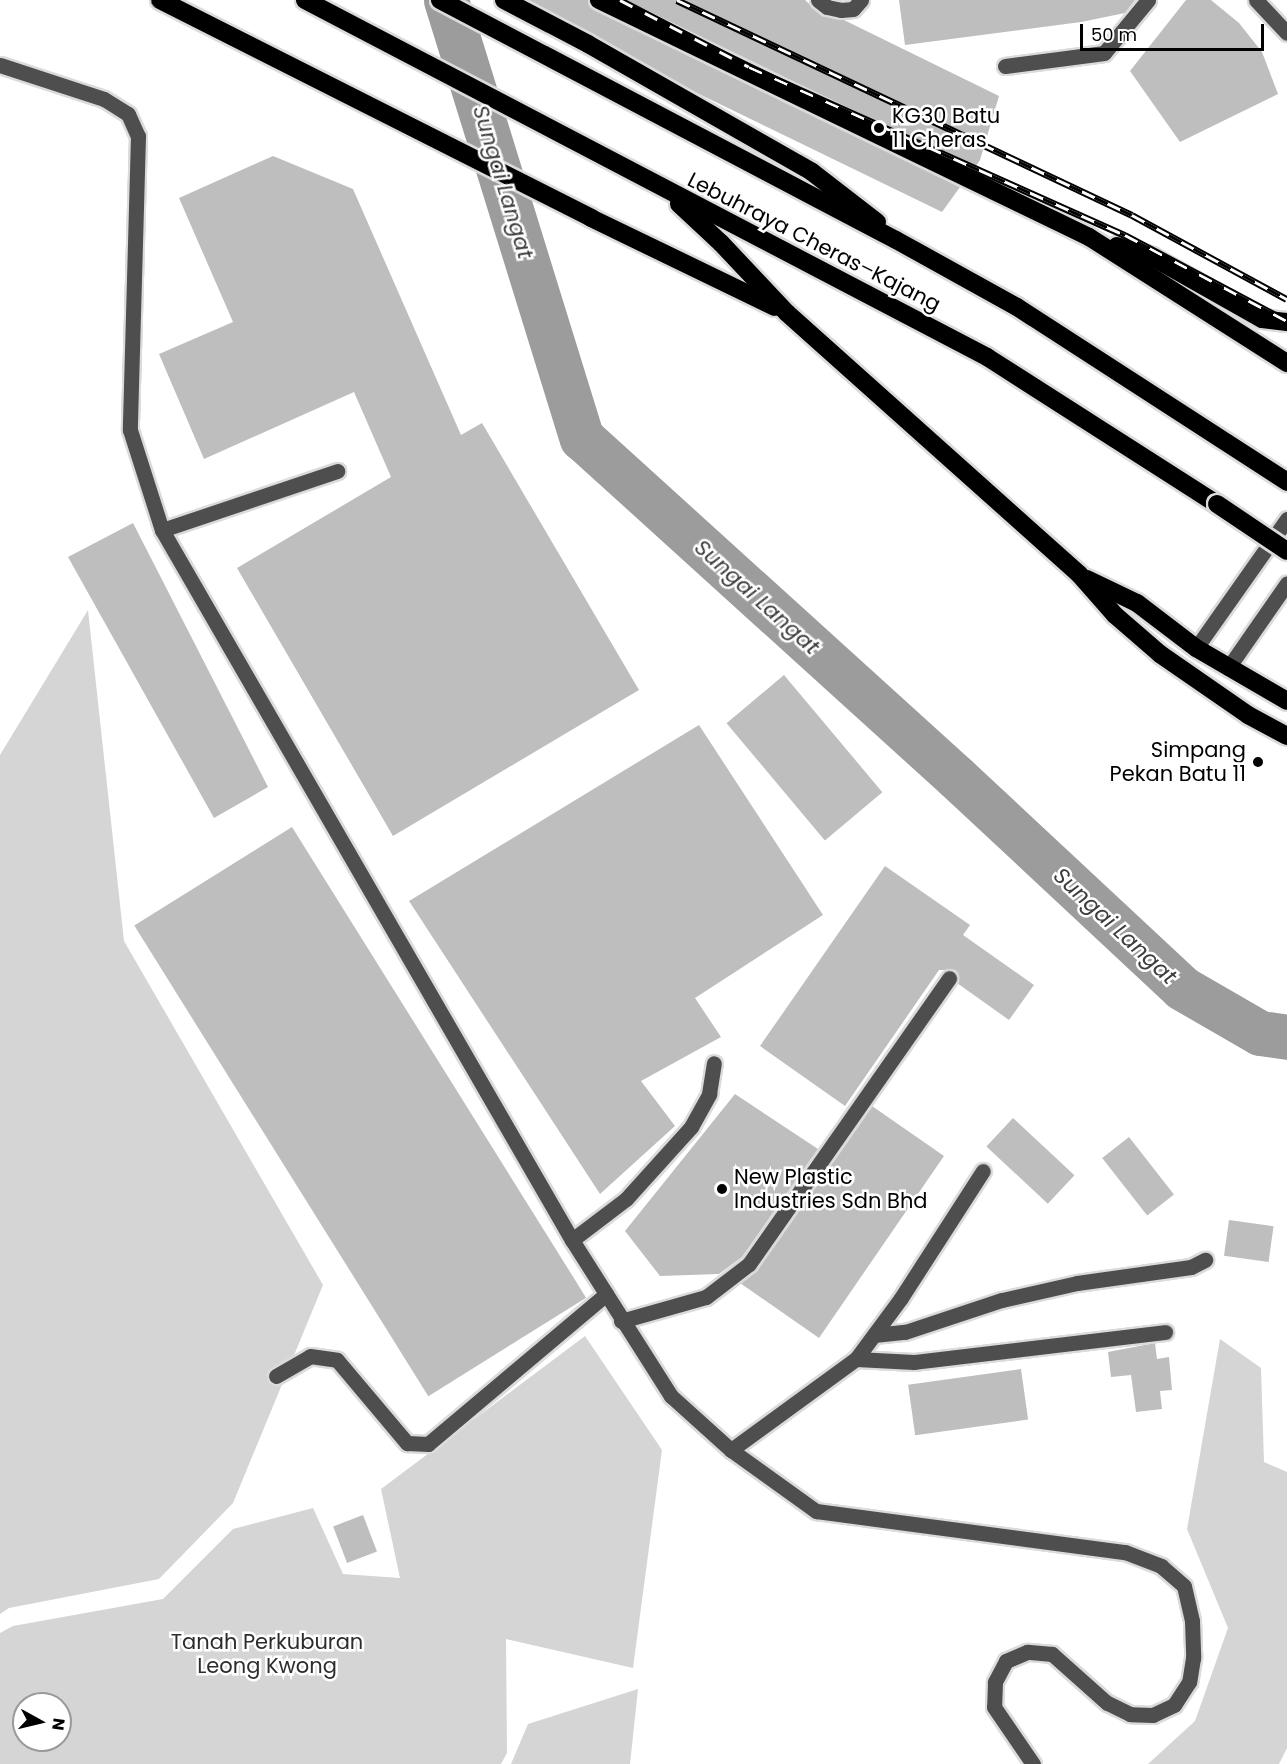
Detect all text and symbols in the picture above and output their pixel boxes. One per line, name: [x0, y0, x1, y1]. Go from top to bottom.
scale bar: [1083, 12, 1268, 50]
text: 50 m: [1091, 22, 1137, 47]
water label: Sungai Langat: [467, 102, 539, 262]
place label: KG30 Batu 11 Cheras: [892, 103, 1000, 153]
marker: KG30 Batu 11 Cheras: [870, 119, 888, 137]
street label: Lebuhraya Cheras–Kajang: [683, 167, 945, 317]
water label: Sungai Langat: [689, 534, 825, 660]
place label: Simpang Pekan Batu 11: [1110, 737, 1246, 787]
marker: Simpang Pekan Batu 11: [1251, 755, 1265, 769]
water label: Sungai Langat: [1048, 862, 1182, 990]
place label: New Plastic Industries Sdn Bhd: [734, 1164, 928, 1214]
marker: New Plastic Industries Sdn Bhd: [715, 1182, 729, 1196]
park label: Tanah Perkuburan Leong Kwong: [171, 1629, 363, 1679]
north arrow: [12, 1692, 72, 1752]
text: N: [46, 1717, 71, 1732]

